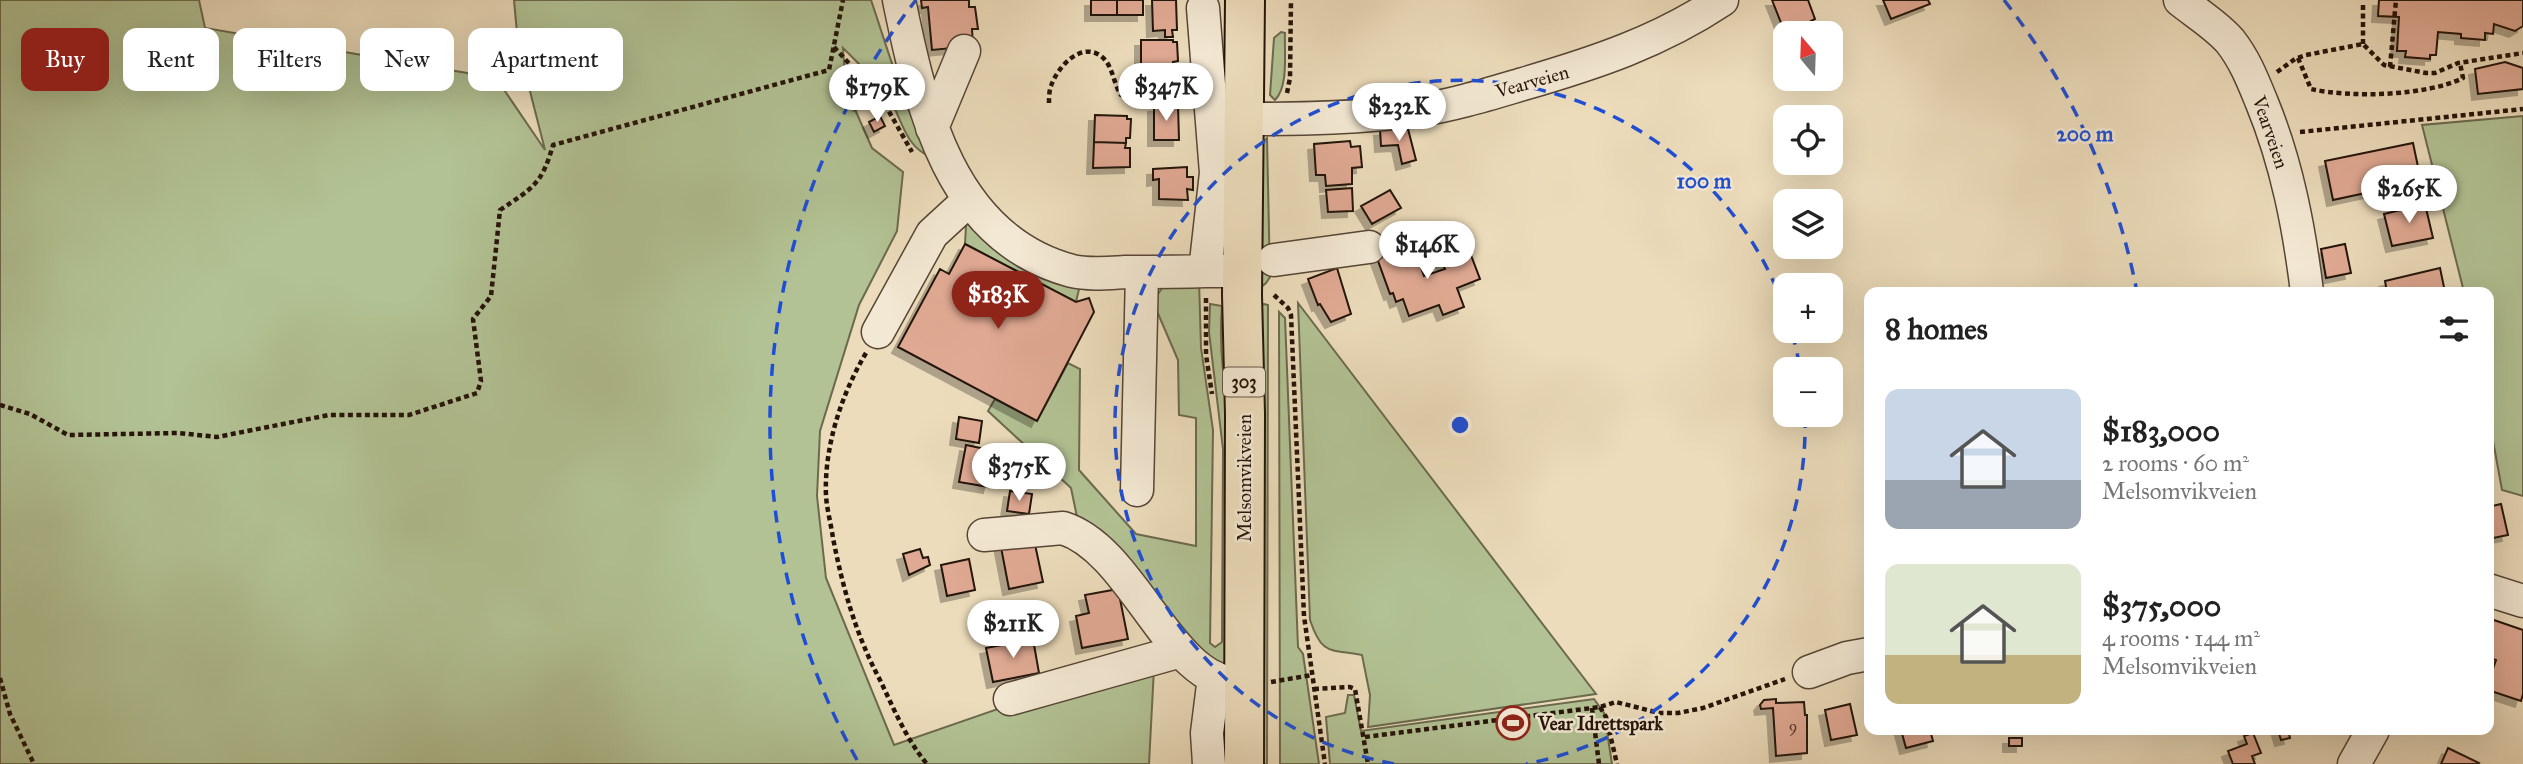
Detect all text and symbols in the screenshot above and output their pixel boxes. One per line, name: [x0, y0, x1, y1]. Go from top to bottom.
north arrow: [1773, 21, 1843, 91]
map controls: [1773, 21, 1843, 427]
chip: Buy: [21, 28, 109, 91]
chip: Rent: [123, 28, 219, 91]
chip: Filters: [233, 28, 346, 91]
chip: New: [360, 28, 454, 91]
chip: Apartment: [468, 28, 623, 91]
street label: Vearveien: [1492, 60, 1571, 103]
pin: $179K: [828, 64, 926, 124]
pin: $347K: [1117, 64, 1215, 123]
text: $347K: [1134, 72, 1198, 100]
text: $179K: [845, 73, 909, 101]
pin: $232K: [1350, 83, 1448, 143]
text: $232K: [1368, 92, 1430, 120]
street label: Vearveien: [2247, 92, 2294, 172]
button: locate: [1773, 105, 1843, 175]
text: 200 m: [2057, 121, 2114, 147]
pin: $265K: [2360, 166, 2458, 225]
text: 100 m: [1677, 168, 1732, 194]
text: $265K: [2377, 174, 2441, 202]
button: layers: [1773, 189, 1843, 259]
pin: $146K: [1378, 222, 1476, 281]
text: $146K: [1395, 230, 1459, 258]
pin: $183K: [949, 272, 1047, 331]
button: +: [1773, 273, 1843, 343]
text: $183K: [968, 280, 1028, 308]
icon: filters: [2435, 310, 2473, 348]
text: 8 homes: [1885, 311, 1988, 347]
button: −: [1773, 357, 1843, 427]
road number: 303: [1223, 368, 1265, 396]
centre of rings: [1448, 413, 1472, 437]
text: $183,000: [2102, 413, 2220, 449]
street label: Melsomvikveien: [1233, 414, 1256, 542]
icon: home: [1941, 417, 2025, 501]
pin: $375K: [970, 444, 1068, 503]
text: 2 rooms · 60 m²: [2102, 449, 2249, 477]
text: $375K: [988, 452, 1050, 480]
text: Melsomvikveien: [2102, 477, 2257, 505]
text: $375,000: [2102, 588, 2221, 624]
icon: home: [1941, 592, 2025, 676]
pin: $211K: [964, 600, 1062, 660]
text: $211K: [983, 609, 1043, 637]
text: 4 rooms · 144 m²: [2102, 624, 2260, 652]
text: Melsomvikveien: [2102, 652, 2257, 680]
sports icon: Vear Idrettspark: [1494, 704, 1532, 742]
place label: Vear Idrettspark: [1537, 712, 1664, 736]
house number: 9: [1789, 717, 1797, 736]

